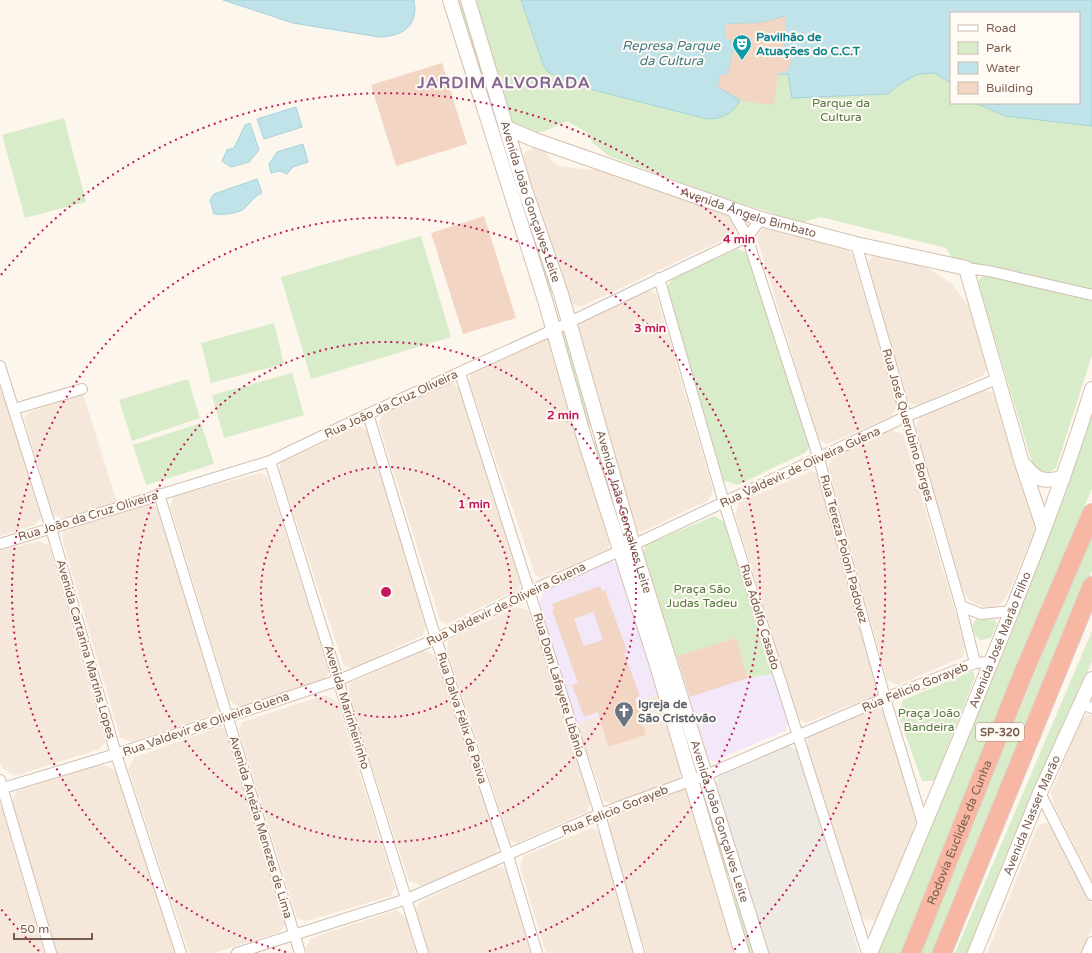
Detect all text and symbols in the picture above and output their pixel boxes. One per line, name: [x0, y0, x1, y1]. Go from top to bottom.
legend: [950, 12, 1080, 104]
text: Road: [986, 21, 1016, 35]
place label: Pavilhão de Atuações do C.C.T: [756, 30, 861, 59]
theatre icon: Pavilhão de Atuações do C.C.T: [731, 33, 753, 61]
water label: Represa Parque da Cultura: [622, 38, 721, 69]
text: Park: [986, 41, 1012, 55]
text: Water: [986, 61, 1021, 75]
district label: JARDIM ALVORADA: [416, 73, 591, 93]
text: Building: [986, 81, 1033, 95]
park label: Parque da Cultura: [812, 96, 870, 124]
street label: Avenida João Gonçalves Leite: [498, 119, 564, 284]
street label: Avenida Ângelo Bimbato: [679, 184, 818, 240]
text: 4 min: [723, 232, 755, 246]
text: 3 min: [634, 321, 666, 335]
street label: Rua José Querubino Borges: [879, 347, 937, 503]
street label: Rua João da Cruz Oliveira: [322, 367, 460, 441]
text: 2 min: [547, 408, 579, 422]
street label: Rua Valdevir de Oliveira Guena: [718, 424, 882, 510]
street label: Avenida João Gonçalves Leite: [593, 428, 655, 595]
street label: Rua Tereza Poloni Padovez: [817, 473, 871, 625]
street label: Rua João da Cruz Oliveira: [16, 488, 160, 544]
text: 1 min: [458, 497, 490, 511]
street label: Avenida Cartarina Martins Lopes: [54, 558, 118, 741]
street label: Rua Valdevir de Oliveira Guena: [424, 559, 588, 649]
street label: Rua Adolfo Casado: [737, 563, 783, 671]
street label: Avenida José Marão Filho: [966, 570, 1034, 710]
park label: Praça São Judas Tadeu: [667, 582, 737, 610]
centre of rings: [379, 585, 393, 599]
street label: Rua Dom Lafayete Libânio: [530, 611, 588, 759]
street label: Avenida Marinheirinho: [321, 643, 373, 771]
street label: Rua Dalva Félix de Paiva: [434, 650, 490, 786]
street label: Rua Felicio Gorayeb: [860, 659, 970, 715]
street label: Rua Valdevir de Oliveira Guena: [121, 689, 291, 759]
place label: Igreja de São Cristóvão: [638, 697, 716, 725]
church icon: Igreja de São Cristóvão: [613, 700, 635, 728]
park label: Praça João Bandeira: [898, 706, 960, 734]
road number: SP-320: [976, 723, 1024, 741]
street label: Avenida Anézia Menezes de Lima: [226, 734, 296, 920]
street label: Avenida João Gonçalves Leite: [688, 738, 752, 904]
street label: Avenida Nasser Marão: [1000, 753, 1063, 877]
street label: Rodovia Euclides da Cunha: [924, 758, 995, 907]
street label: Rua Felicio Gorayeb: [560, 782, 670, 838]
scale bar: [14, 915, 92, 941]
text: 50 m: [20, 922, 49, 936]

